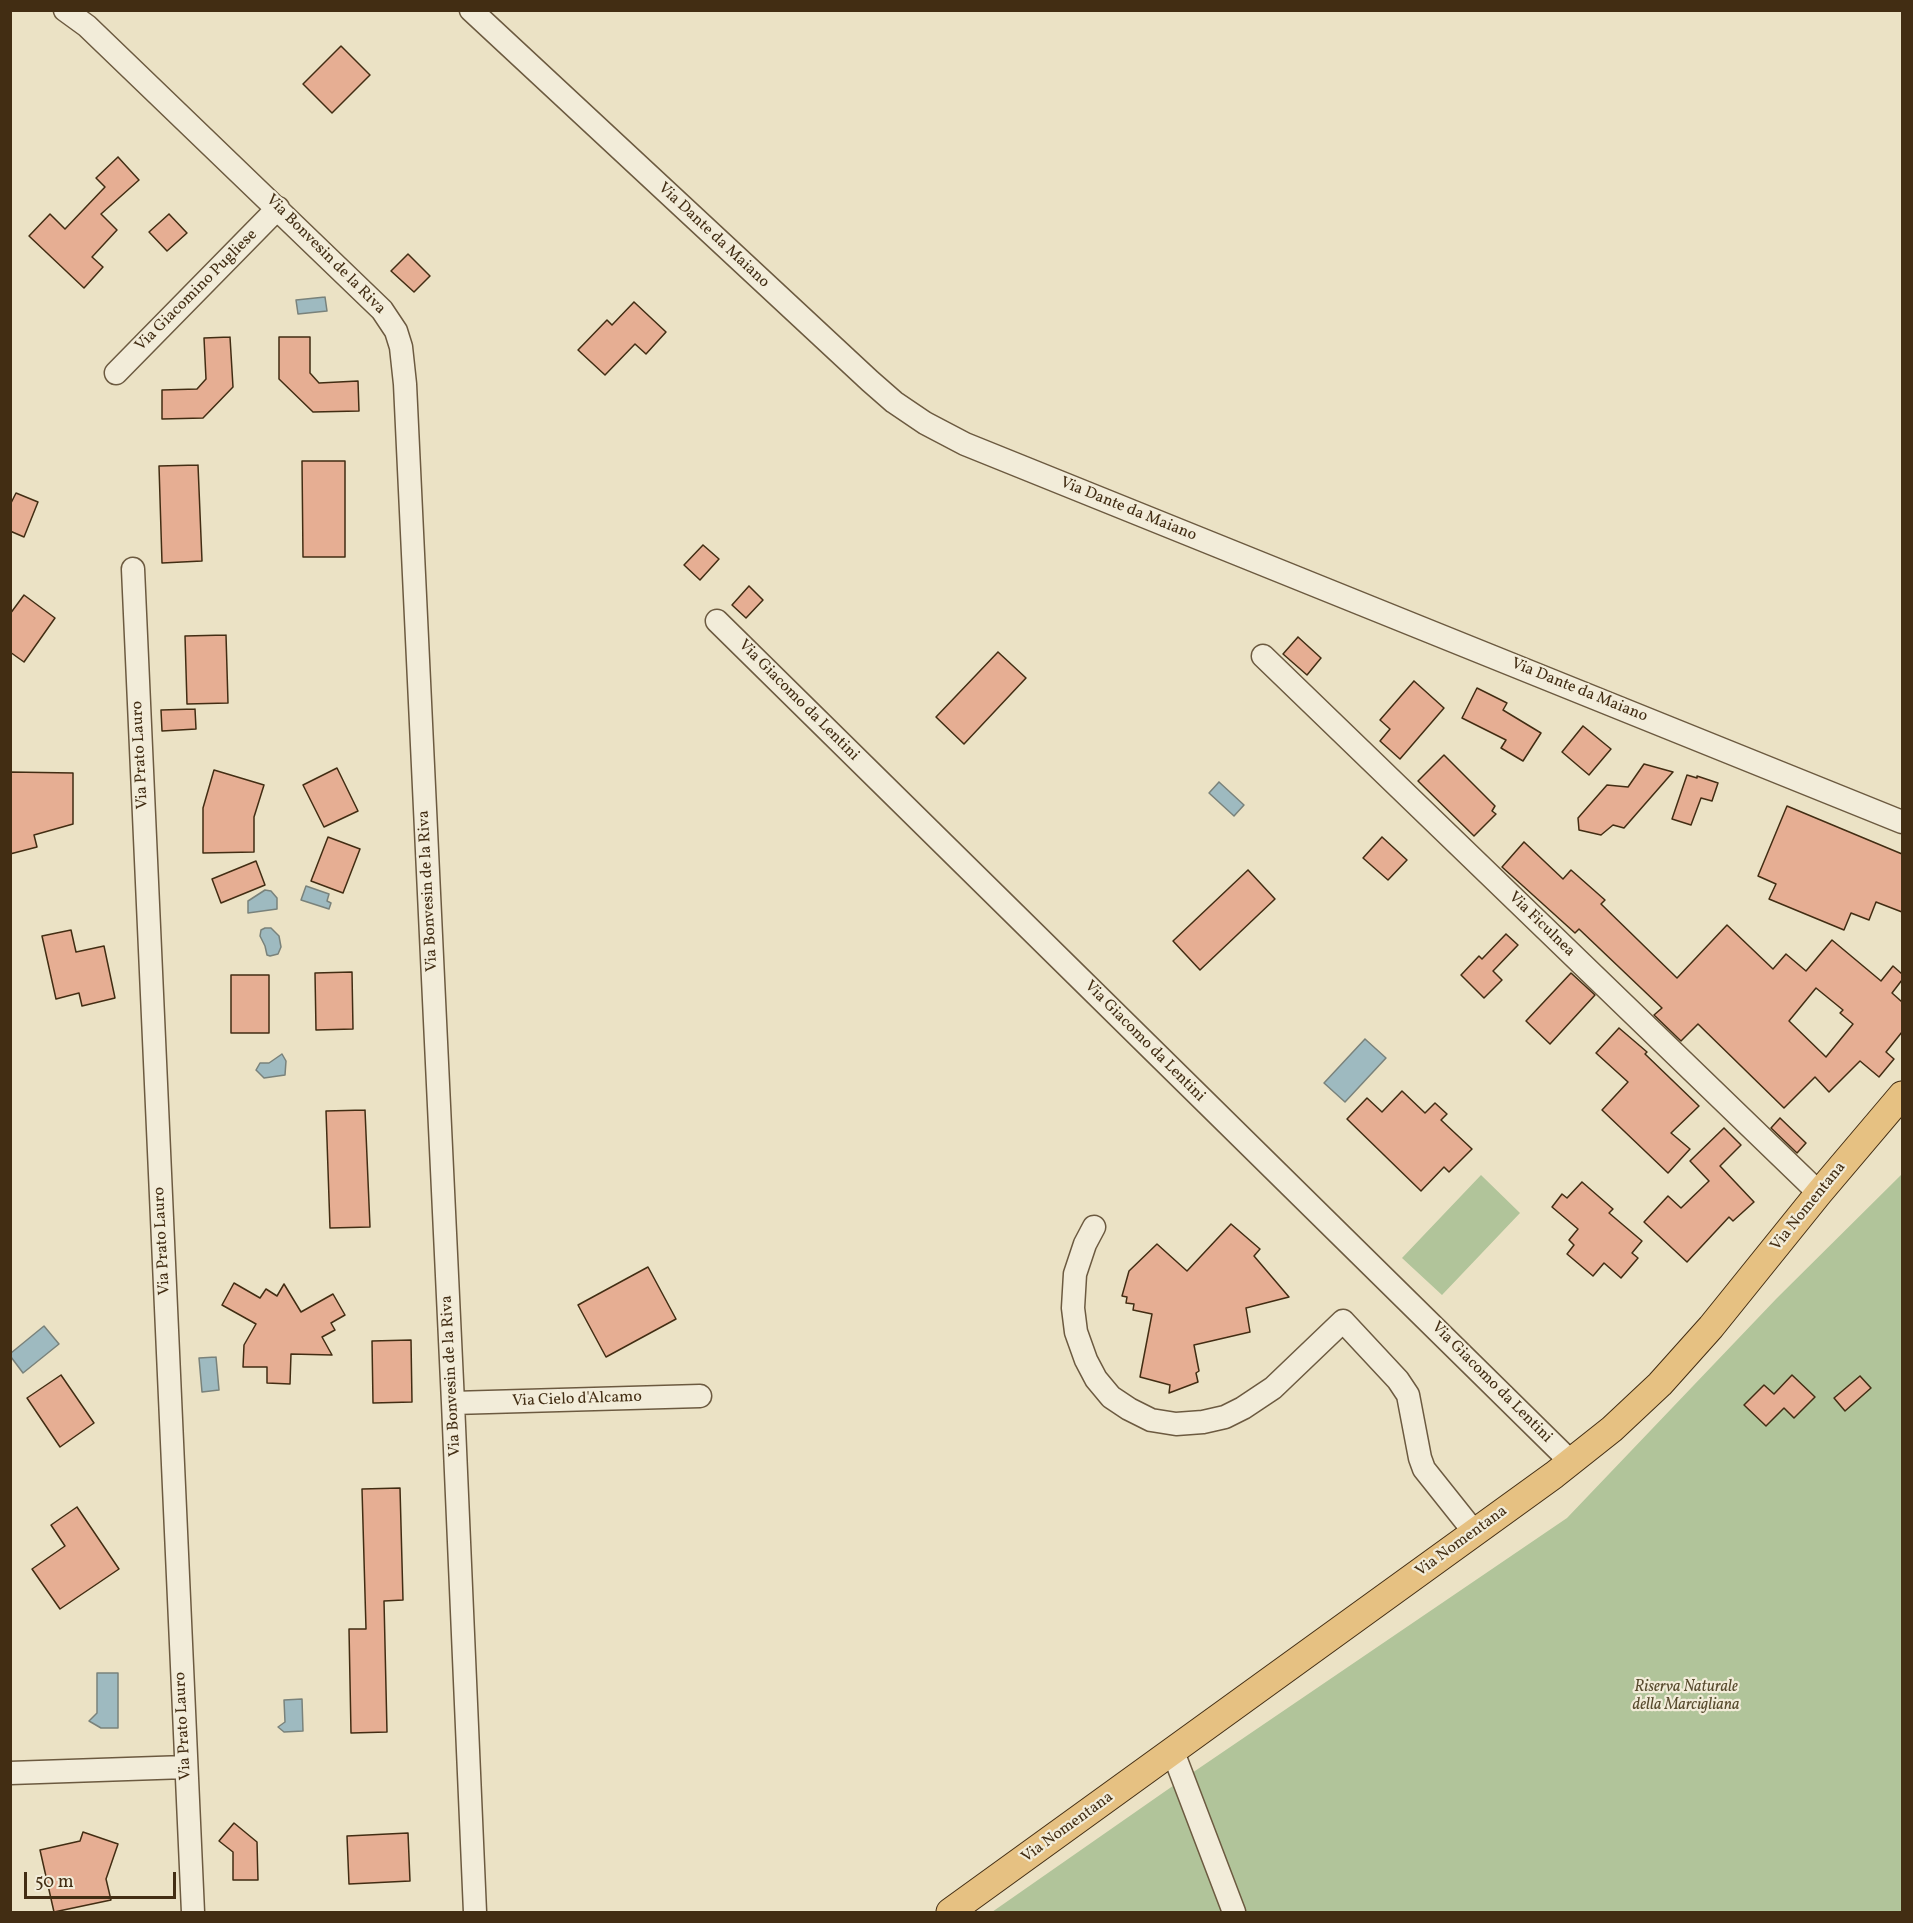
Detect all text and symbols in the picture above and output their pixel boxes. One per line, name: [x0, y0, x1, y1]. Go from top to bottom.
street label: Via Dante da Maiano: [653, 179, 773, 293]
street label: Via Bonvesin de la Riva: [261, 191, 389, 319]
street label: Via Giacomino Pugliese: [132, 226, 262, 356]
street label: Via Dante da Maiano: [1057, 474, 1199, 546]
street label: Via Giacomo da Lentini: [733, 636, 863, 766]
street label: Via Dante da Maiano: [1508, 655, 1650, 727]
street label: Via Prato Lauro: [129, 700, 153, 810]
street label: Via Bonvesin de la Riva: [415, 810, 443, 972]
street label: Via Ficulnea: [1504, 888, 1578, 962]
street label: Via Giacomo da Lentini: [1079, 977, 1209, 1107]
street label: Via Nomentana: [1767, 1159, 1851, 1255]
street label: Via Prato Lauro: [151, 1186, 175, 1296]
street label: Via Bonvesin de la Riva: [438, 1295, 466, 1457]
street label: Via Giacomo da Lentini: [1426, 1318, 1556, 1448]
street label: Via Cielo d'Alcamo: [512, 1388, 642, 1412]
street label: Via Nomentana: [1412, 1502, 1512, 1582]
street label: Via Prato Lauro: [172, 1671, 196, 1781]
park label: Riserva Naturale della Marcigliana: [1632, 1678, 1740, 1716]
street label: Via Nomentana: [1018, 1788, 1118, 1868]
scale bar: [27, 1860, 178, 1898]
text: 50 m: [35, 1870, 74, 1895]

